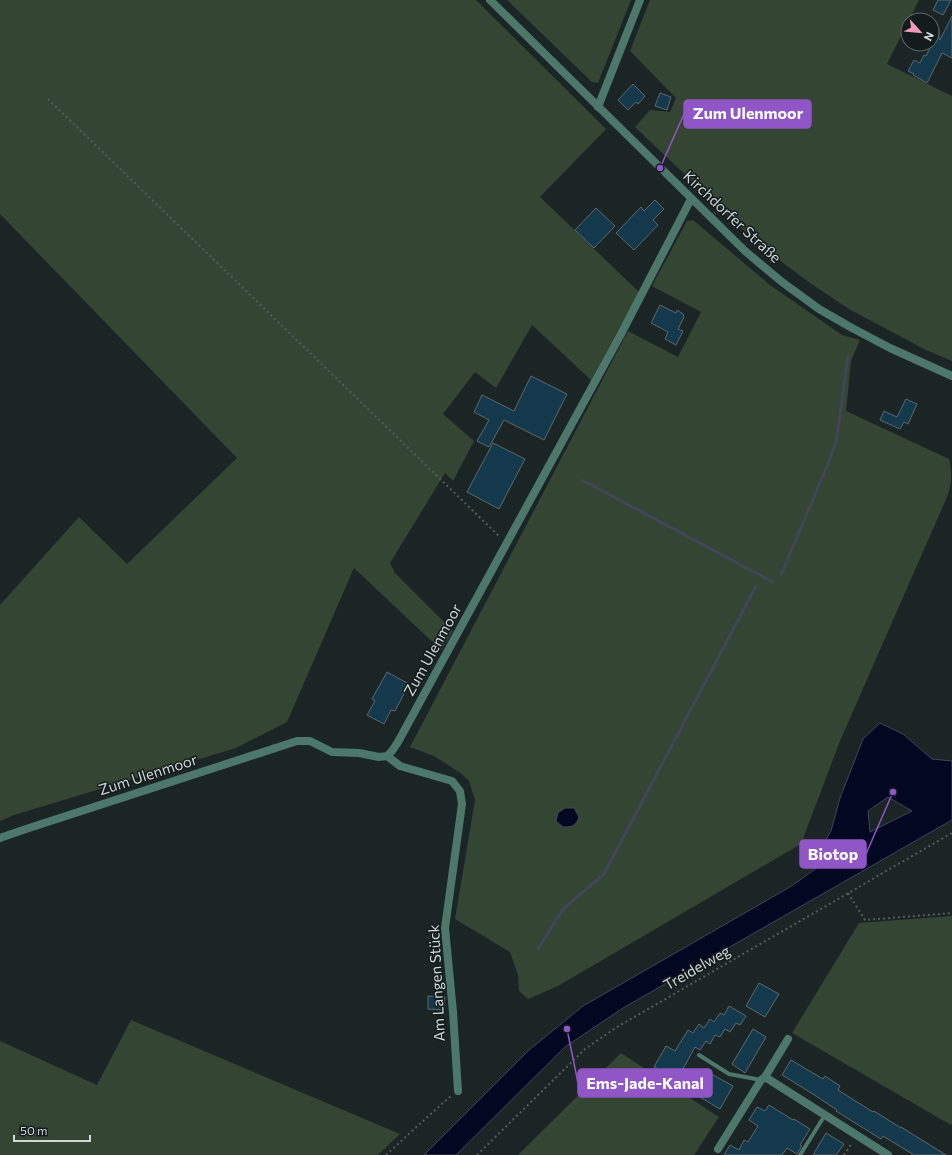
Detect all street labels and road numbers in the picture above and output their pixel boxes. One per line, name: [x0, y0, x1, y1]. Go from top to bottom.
street label: Kirchdorfer Straße: [680, 166, 785, 266]
street label: Zum Ulenmoor: [399, 600, 465, 699]
street label: Zum Ulenmoor: [96, 750, 199, 798]
street label: Am Langen Stück: [424, 924, 448, 1042]
street label: Treidelweg: [660, 941, 733, 993]

